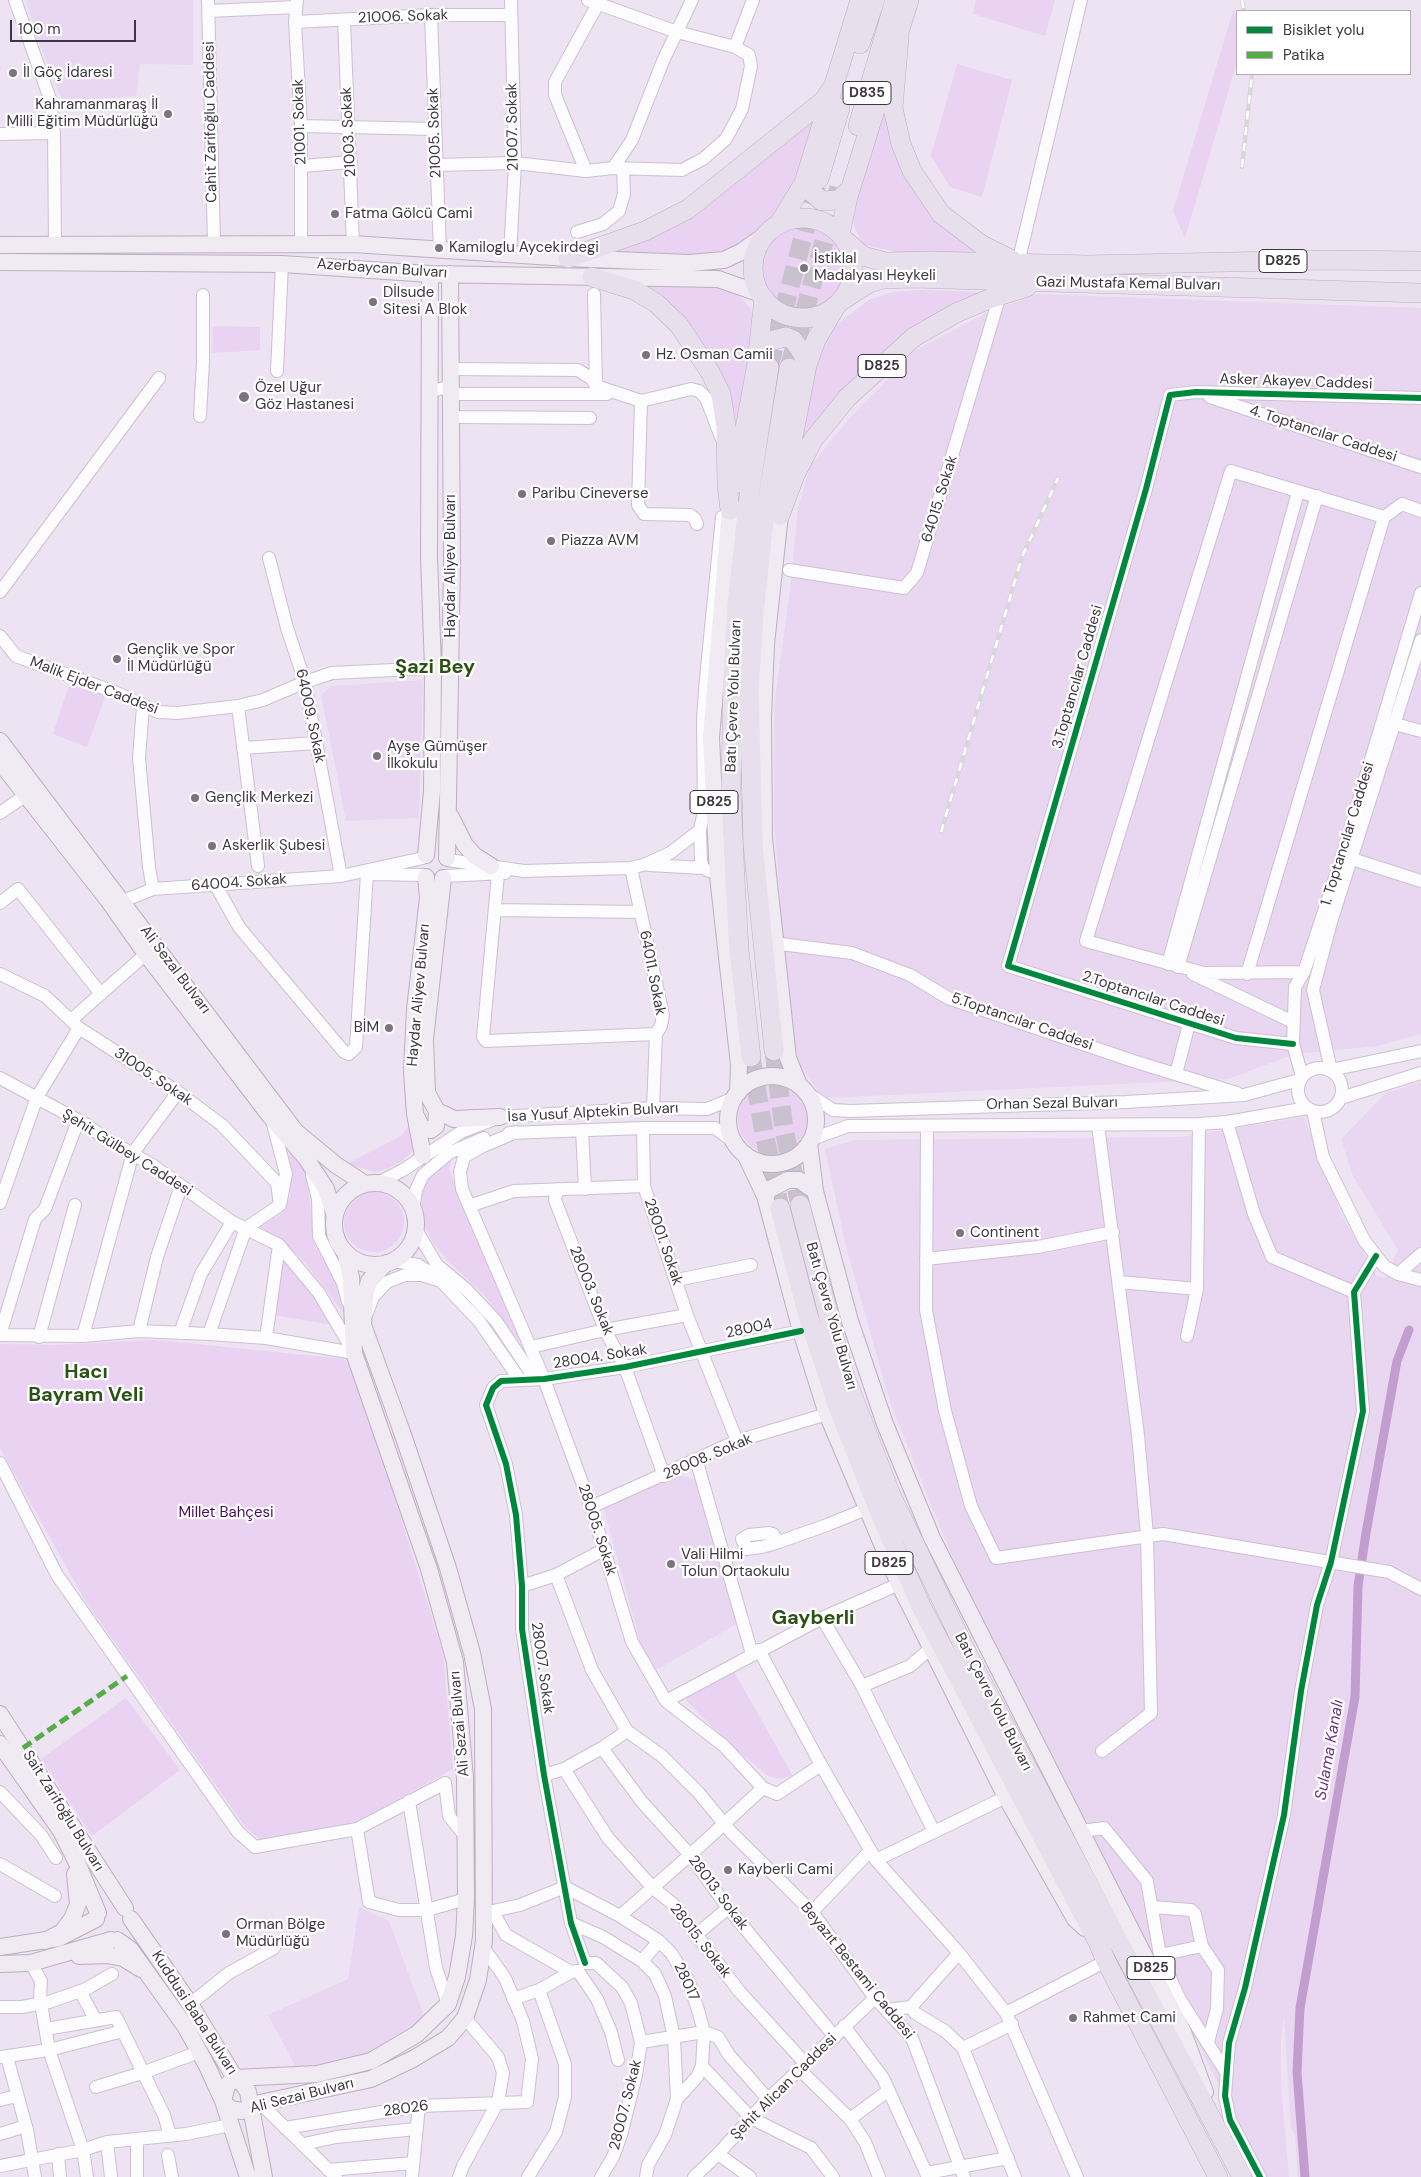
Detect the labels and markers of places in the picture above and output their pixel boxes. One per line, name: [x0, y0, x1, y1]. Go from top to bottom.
place label: İl Göç İdaresi: [23, 64, 113, 82]
marker: İl Göç İdaresi: [7, 67, 19, 79]
place label: Kahramanmaraş İl Milli Eğitim Müdürlüğü: [7, 96, 158, 131]
marker: Kahramanmaraş İl Milli Eğitim Müdürlüğü: [162, 108, 174, 120]
place label: Fatma Gölcü Cami: [345, 205, 473, 223]
marker: Fatma Gölcü Cami: [329, 208, 341, 220]
place label: Kamiloglu Aycekirdegi: [449, 239, 599, 257]
marker: Kamiloglu Aycekirdegi: [433, 242, 445, 254]
place label: İstiklal Madalyası Heykeli: [814, 250, 936, 285]
marker: İstiklal Madalyası Heykeli: [798, 262, 810, 274]
place label: Dİlsude Sitesi A Blok: [383, 284, 467, 319]
marker: Dİlsude Sitesi A Blok: [367, 296, 379, 308]
place label: Hz. Osman Camii: [656, 346, 773, 364]
marker: Hz. Osman Camii: [640, 349, 652, 361]
place label: Özel Uğur Göz Hastanesi: [255, 379, 354, 414]
marker: Özel Uğur Göz Hastanesi: [237, 390, 251, 404]
place label: Paribu Cineverse: [532, 485, 648, 503]
marker: Paribu Cineverse: [516, 488, 528, 500]
place label: Piazza AVM: [561, 532, 639, 550]
marker: Piazza AVM: [545, 535, 557, 547]
place label: Gençlik ve Spor İl Müdürlüğü: [127, 641, 235, 676]
marker: Gençlik ve Spor İl Müdürlüğü: [111, 653, 123, 665]
place label: Ayşe Gümüşer İlkokulu: [387, 738, 488, 773]
marker: Ayşe Gümüşer İlkokulu: [371, 750, 383, 762]
place label: Gençlik Merkezi: [205, 789, 313, 807]
marker: Gençlik Merkezi: [189, 792, 201, 804]
place label: Askerlik Şubesi: [222, 837, 325, 855]
marker: Askerlik Şubesi: [206, 840, 218, 852]
place label: BİM: [354, 1019, 379, 1037]
marker: BİM: [383, 1022, 395, 1034]
place label: Continent: [970, 1224, 1039, 1242]
marker: Continent: [954, 1227, 966, 1239]
place label: Vali Hilmi Tolun Ortaokulu: [681, 1546, 790, 1581]
marker: Vali Hilmi Tolun Ortaokulu: [665, 1558, 677, 1570]
place label: Kayberli Cami: [738, 1861, 833, 1879]
marker: Kayberli Cami: [722, 1864, 734, 1876]
place label: Orman Bölge Müdürlüğü: [236, 1916, 325, 1951]
marker: Orman Bölge Müdürlüğü: [220, 1928, 232, 1940]
place label: Rahmet Cami: [1083, 2009, 1176, 2027]
marker: Rahmet Cami: [1067, 2012, 1079, 2024]

